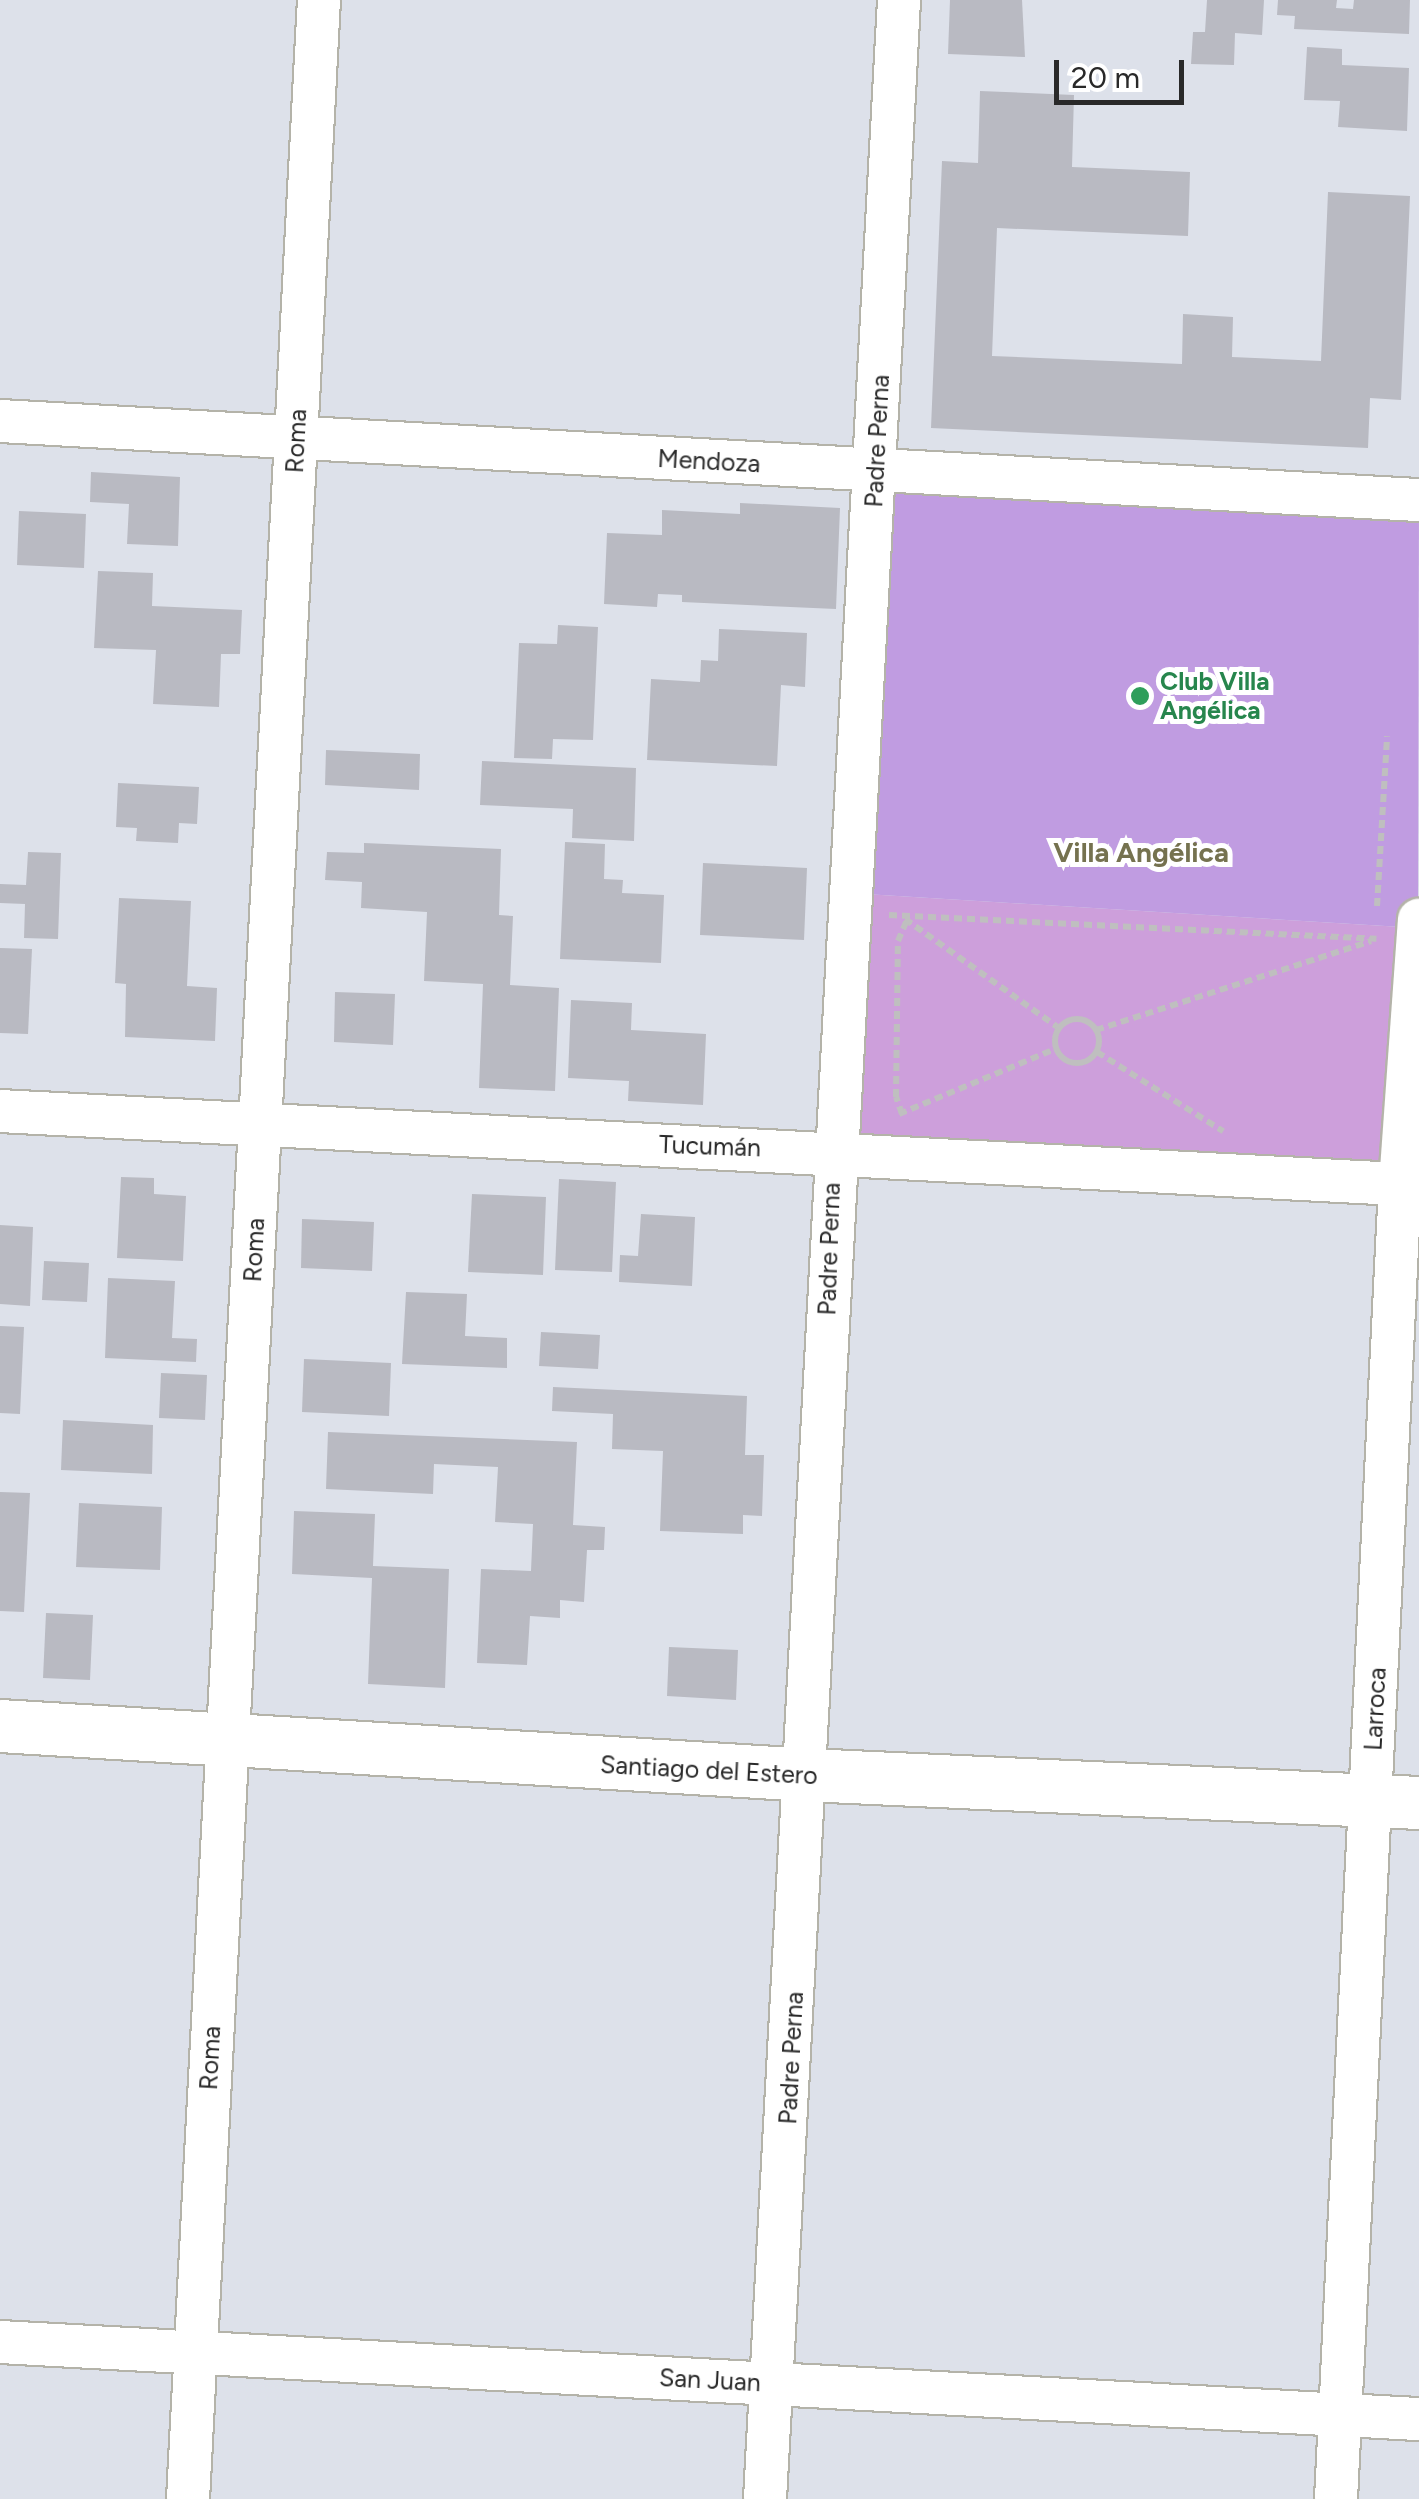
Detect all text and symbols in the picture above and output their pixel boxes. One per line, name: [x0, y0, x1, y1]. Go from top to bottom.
scale bar: [1059, 40, 1189, 102]
text: 20 m: [1071, 59, 1140, 96]
street label: Padre Perna: [859, 374, 895, 508]
street label: Roma: [279, 408, 313, 474]
street label: Mendoza: [657, 443, 761, 479]
place label: Club Villa Angélica: [1160, 667, 1270, 726]
marker: Club Villa Angélica: [1129, 685, 1151, 707]
district label: Villa Angélica: [1053, 835, 1229, 869]
street label: Tucumán: [659, 1129, 761, 1163]
street label: Padre Perna: [812, 1182, 846, 1316]
street label: Roma: [237, 1217, 271, 1283]
street label: Larroca: [1358, 1667, 1392, 1751]
street label: Santiago del Estero: [599, 1749, 819, 1791]
street label: Padre Perna: [773, 1991, 809, 2125]
street label: Roma: [193, 2025, 227, 2091]
street label: San Juan: [658, 2362, 762, 2398]

